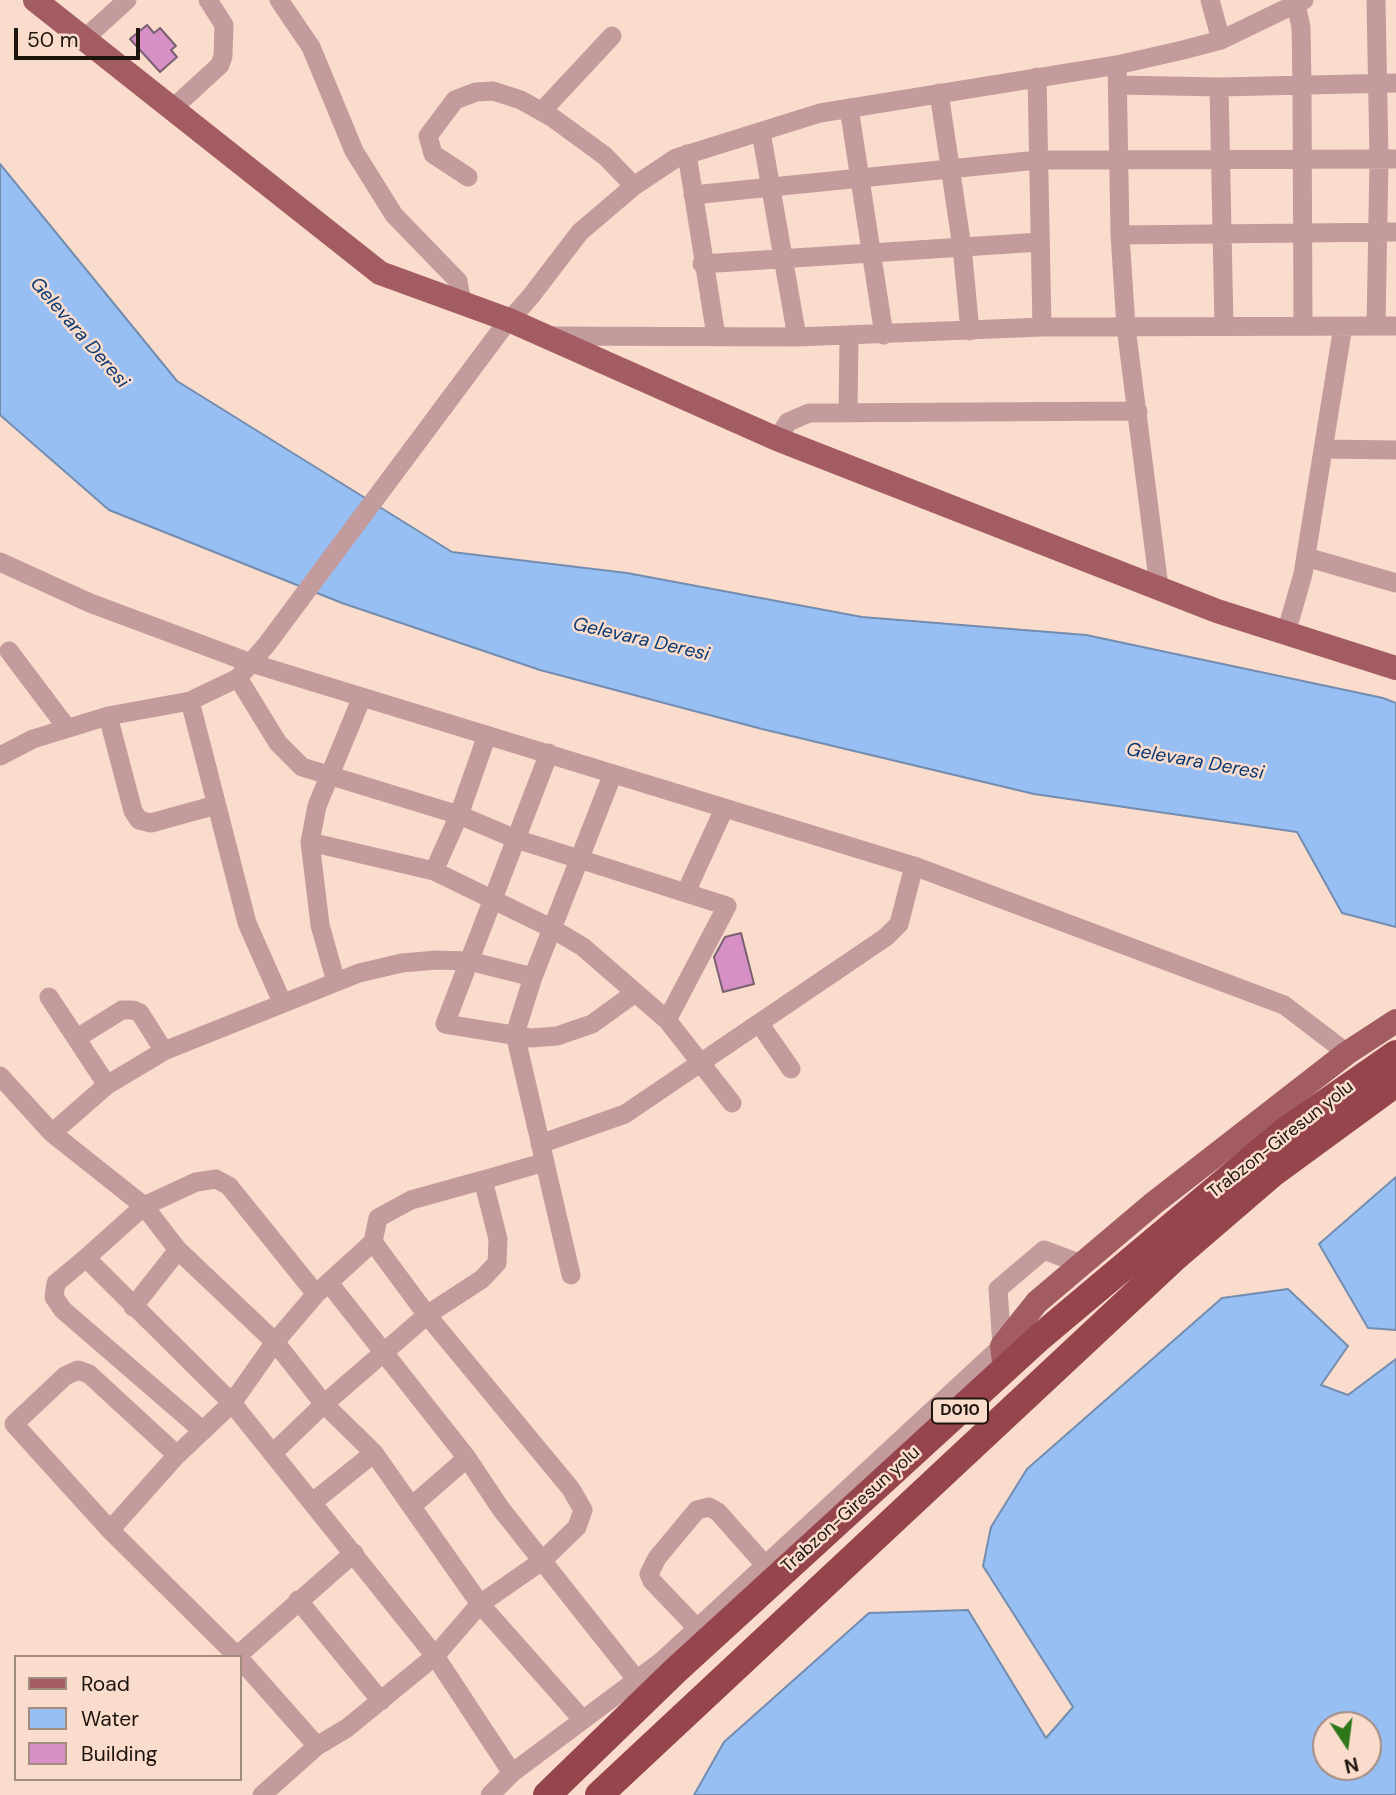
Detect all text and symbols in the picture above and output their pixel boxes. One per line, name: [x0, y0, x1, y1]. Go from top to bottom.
scale bar: [18, 14, 144, 58]
text: 50 m: [27, 26, 78, 54]
water label: Gelevara Deresi: [25, 273, 133, 393]
water label: Gelevara Deresi: [571, 613, 711, 667]
water label: Gelevara Deresi: [1124, 739, 1266, 785]
street label: Trabzon-Giresun yolu: [1204, 1076, 1358, 1204]
road number: D010: [932, 1399, 988, 1424]
street label: Trabzon-Giresun yolu: [777, 1442, 925, 1578]
legend: [14, 1655, 242, 1781]
text: Road: [81, 1670, 130, 1698]
text: Water: [81, 1705, 139, 1733]
north arrow: [1312, 1711, 1382, 1781]
text: Building: [81, 1740, 157, 1768]
text: N: [1342, 1751, 1361, 1779]

